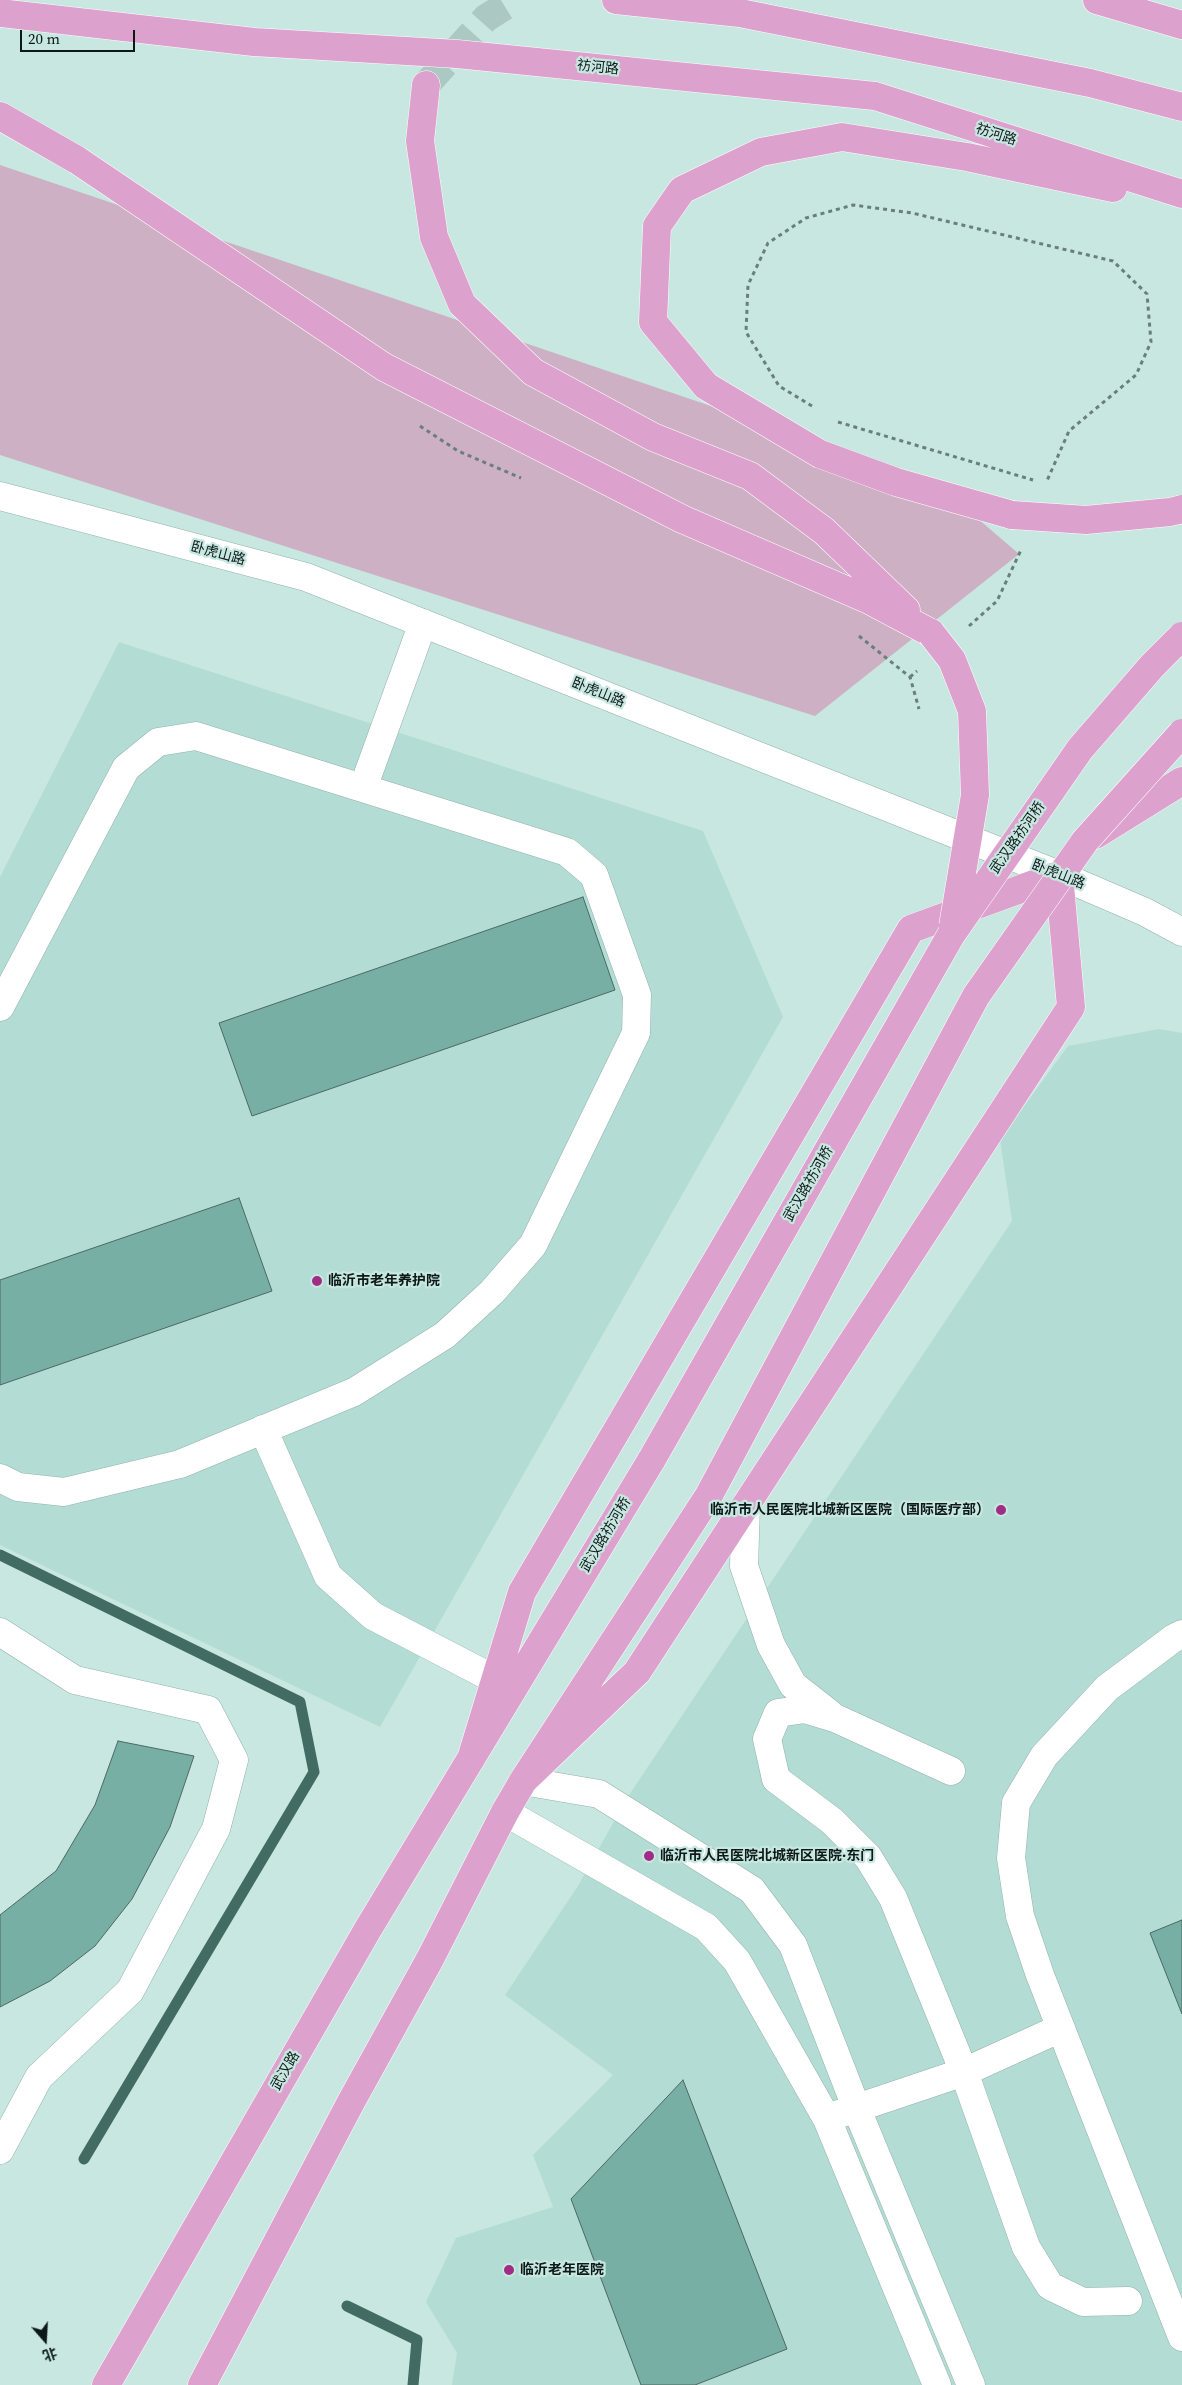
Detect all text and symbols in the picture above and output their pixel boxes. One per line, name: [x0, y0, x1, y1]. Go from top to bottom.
scale bar: [22, 20, 138, 52]
text: 20 m: [28, 28, 60, 49]
street label: 祊河路: [576, 57, 620, 79]
street label: 祊河路: [973, 121, 1019, 149]
street label: 卧虎山路: [189, 539, 247, 569]
street label: 卧虎山路: [569, 675, 627, 711]
street label: 武汉路祊河桥: [987, 799, 1049, 877]
street label: 卧虎山路: [1029, 857, 1087, 893]
street label: 武汉路祊河桥: [781, 1143, 837, 1225]
place label: 临沂市老年养护院: [328, 1273, 440, 1289]
marker: 临沂市老年养护院: [310, 1274, 324, 1288]
street label: 武汉路祊河桥: [577, 1495, 635, 1575]
place label: 临沂市人民医院北城新区医院（国际医疗部）: [710, 1502, 990, 1518]
marker: 临沂市人民医院北城新区医院（国际医疗部）: [994, 1503, 1008, 1517]
place label: 临沂市人民医院北城新区医院·东门: [660, 1848, 874, 1864]
marker: 临沂市人民医院北城新区医院·东门: [642, 1849, 656, 1863]
street label: 武汉路: [268, 2049, 304, 2093]
place label: 临沂老年医院: [520, 2262, 604, 2278]
marker: 临沂老年医院: [502, 2263, 516, 2277]
north arrow: [20, 2315, 70, 2365]
text: 北: [40, 2342, 60, 2366]

